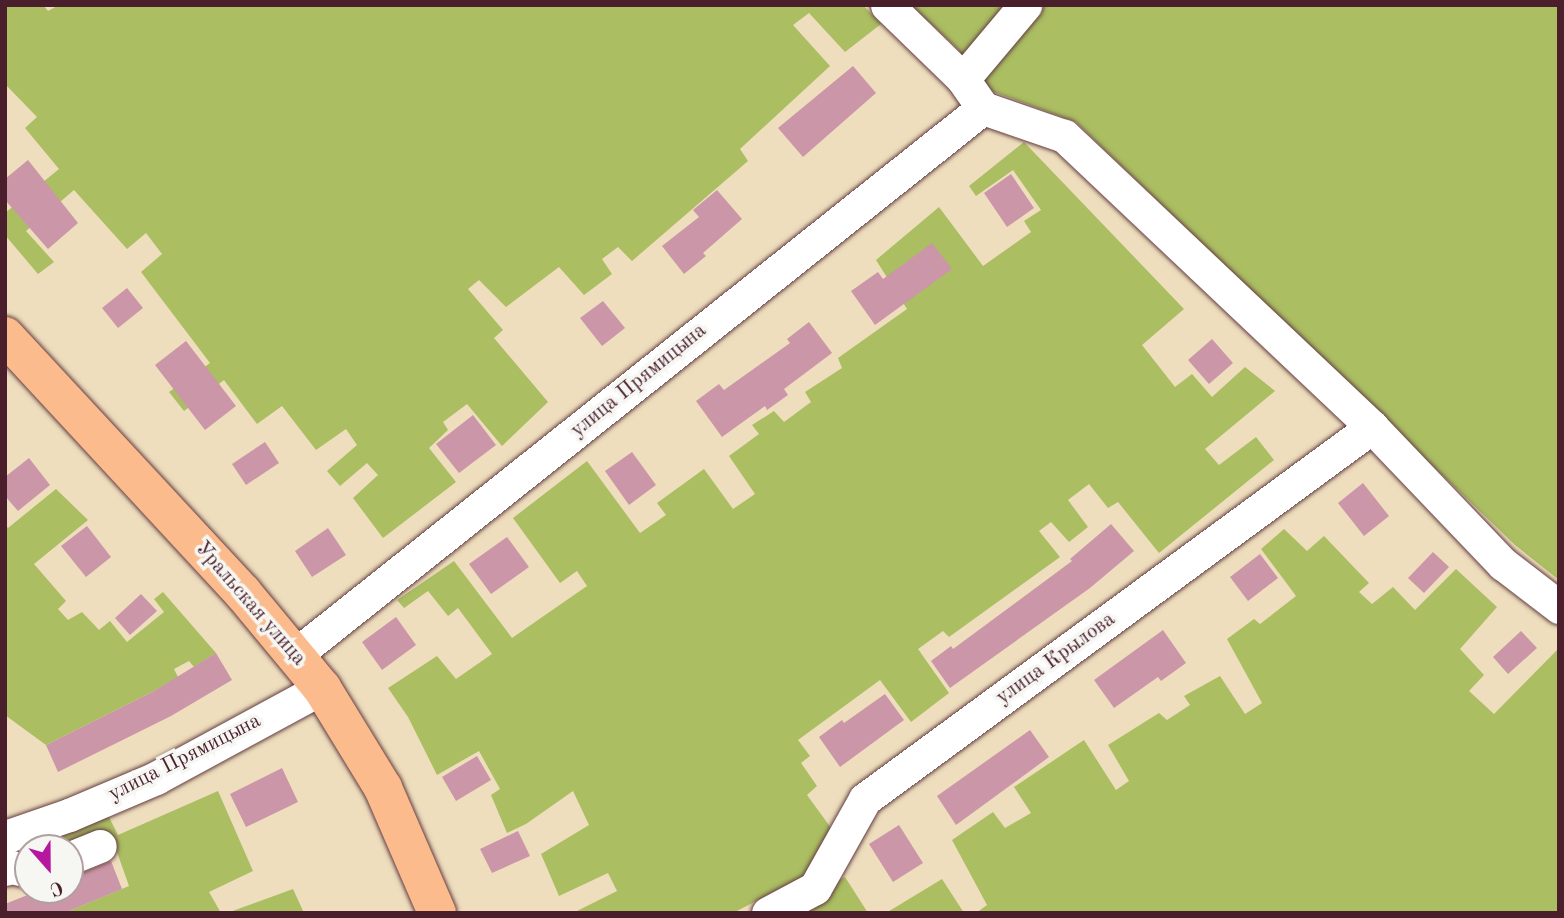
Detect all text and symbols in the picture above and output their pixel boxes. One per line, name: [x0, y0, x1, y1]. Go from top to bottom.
street label: улица Прямицына: [566, 319, 712, 443]
street label: Уральская улица: [189, 537, 311, 671]
street label: улица Крылова: [992, 607, 1120, 711]
street label: улица Прямицына: [105, 709, 265, 807]
north arrow: [14, 834, 84, 904]
text: С: [47, 876, 65, 898]

